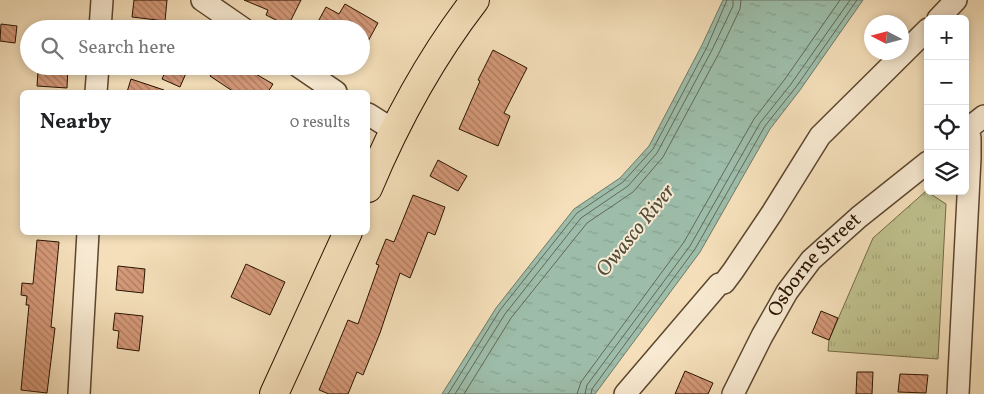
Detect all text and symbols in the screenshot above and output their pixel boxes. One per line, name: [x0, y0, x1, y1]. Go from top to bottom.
north arrow: [864, 15, 909, 60]
map controls: [924, 15, 969, 195]
button: +: [924, 15, 969, 60]
search box: [20, 20, 370, 75]
icon: search: [38, 34, 66, 62]
text: Search here: [78, 35, 175, 61]
button: −: [924, 60, 969, 105]
button: locate: [924, 105, 969, 150]
text: Nearby: [40, 108, 111, 137]
text: 0 results: [290, 112, 350, 134]
button: layers: [924, 150, 969, 195]
water label: Owasco River: [590, 178, 683, 284]
street label: Osborne Street: [761, 207, 868, 322]

